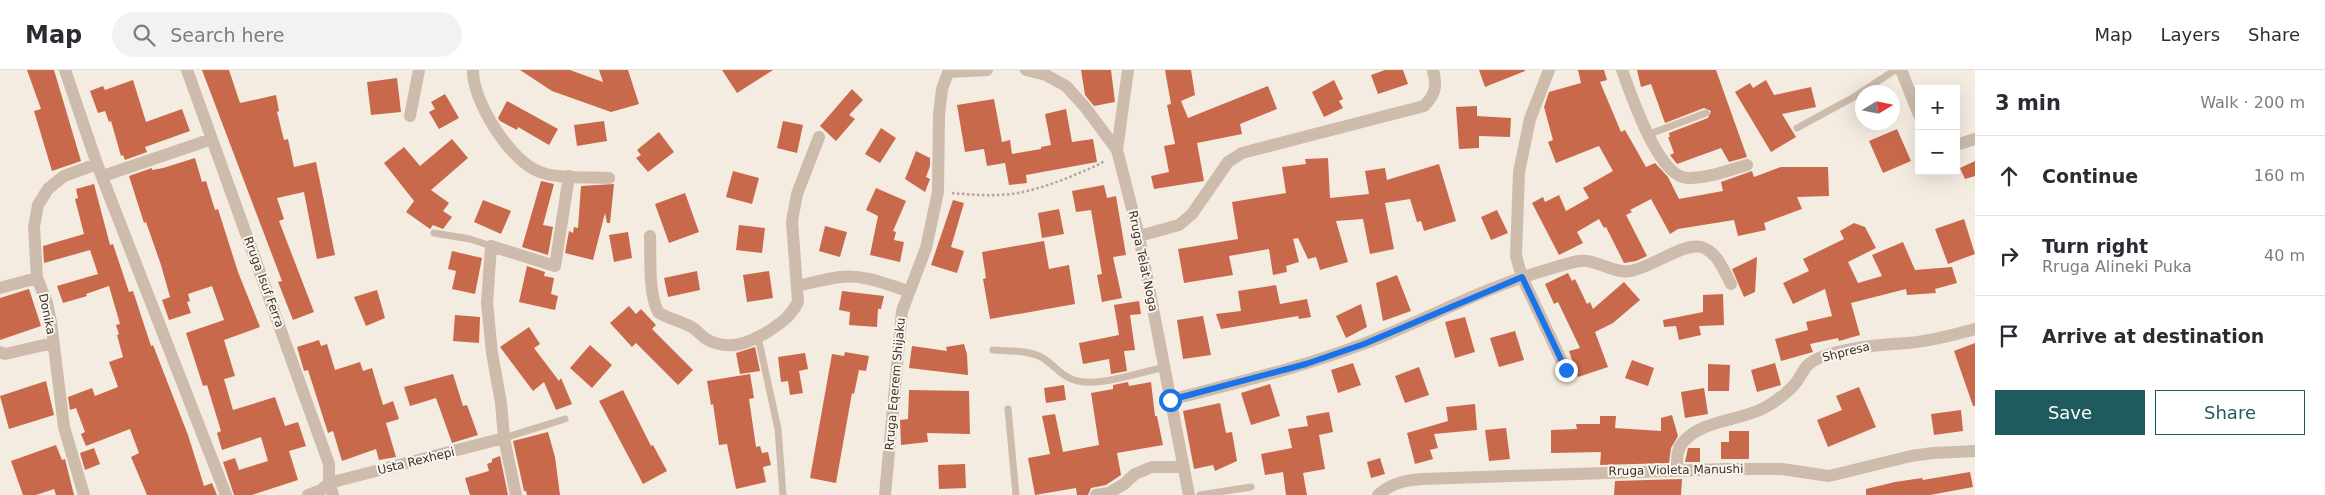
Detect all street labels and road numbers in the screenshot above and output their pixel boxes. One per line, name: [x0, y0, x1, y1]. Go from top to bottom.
street label: Rruga Telat Noga: [1125, 209, 1161, 313]
street label: Rruga Isuf Ferra: [241, 235, 287, 329]
street label: Donika: [36, 292, 58, 336]
street label: Rruga Eqerem Shijaku: [882, 317, 908, 451]
street label: Shpresa: [1821, 339, 1871, 365]
street label: Usta Rexhepi: [376, 445, 456, 477]
street label: Rruga Violeta Manushi: [1608, 462, 1744, 478]

